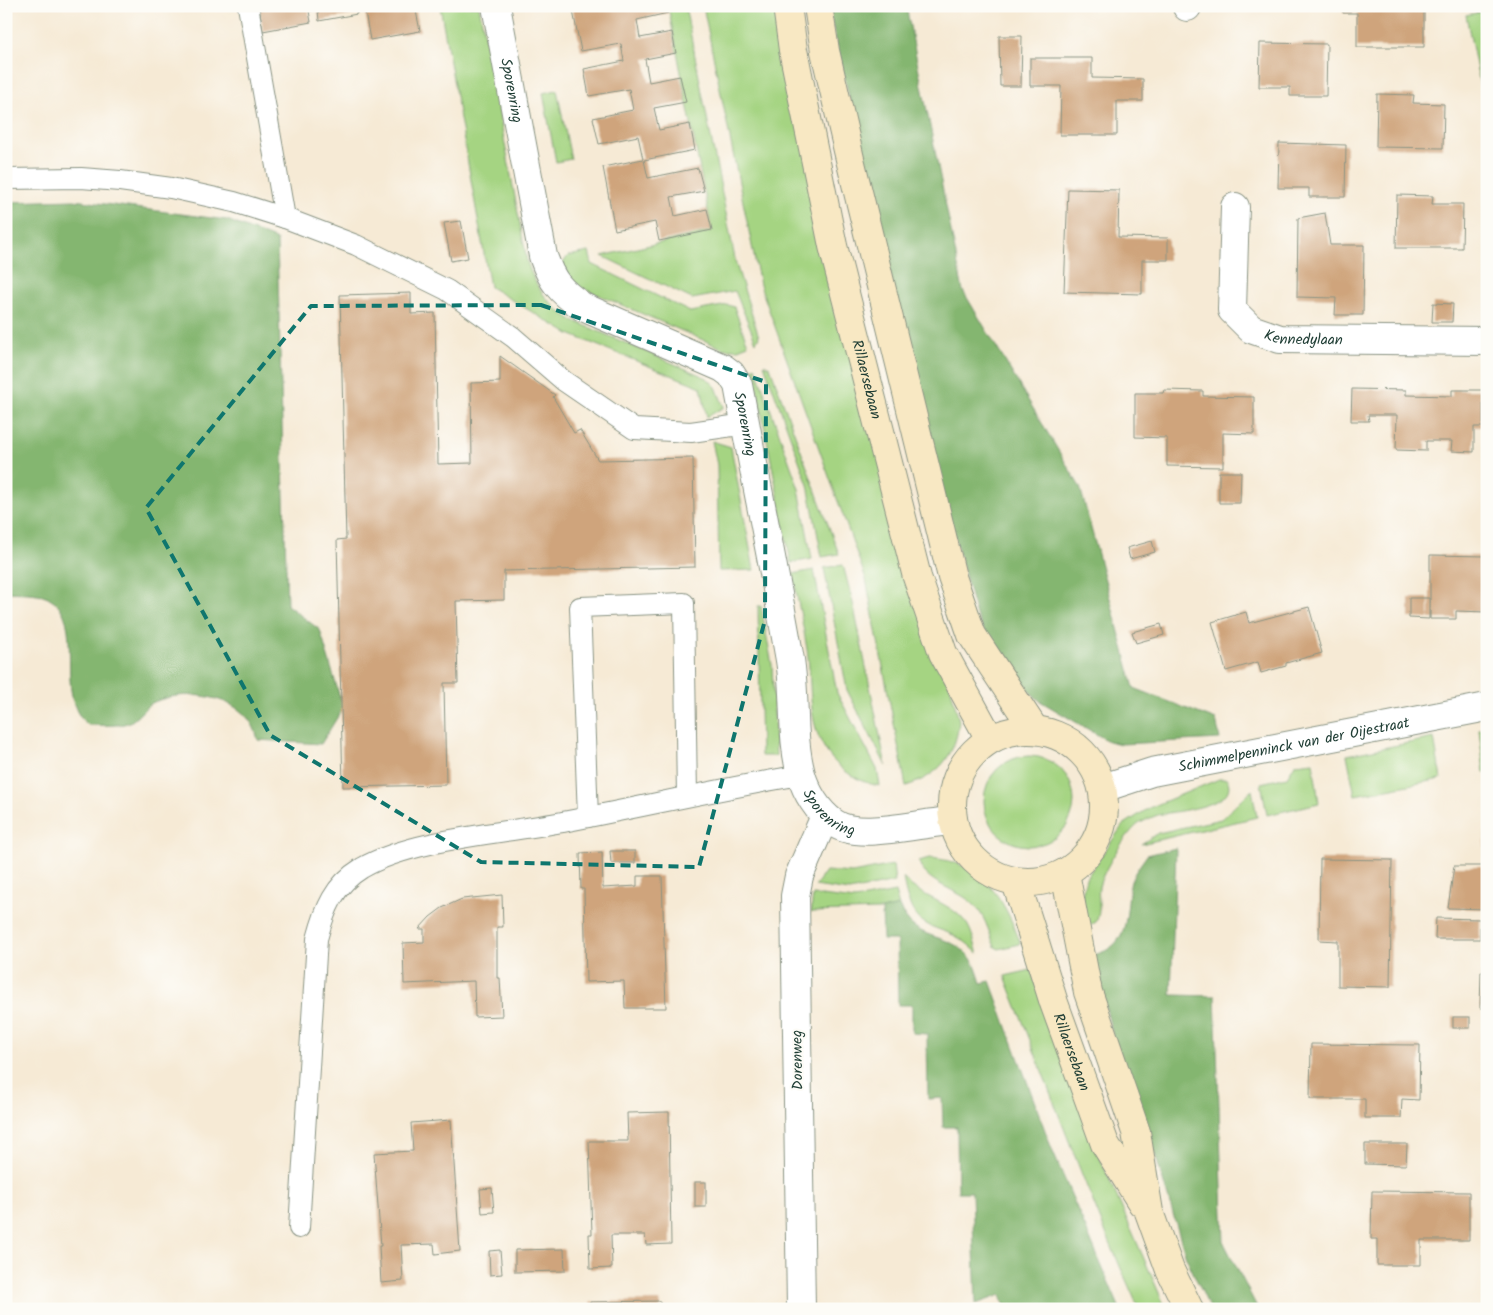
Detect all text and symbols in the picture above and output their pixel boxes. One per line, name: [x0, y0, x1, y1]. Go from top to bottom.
street label: Sporenring: [493, 56, 529, 125]
street label: Kennedylaan: [1261, 323, 1343, 353]
street label: Rillaersebaan: [844, 337, 888, 422]
street label: Sporenring: [726, 390, 762, 458]
street label: Schimmelpenninck van der Oijestraat: [1176, 711, 1412, 780]
street label: Sporenring: [796, 785, 857, 843]
street label: Rillaersebaan: [1046, 1010, 1096, 1095]
street label: Dorenweg: [785, 1030, 811, 1090]

